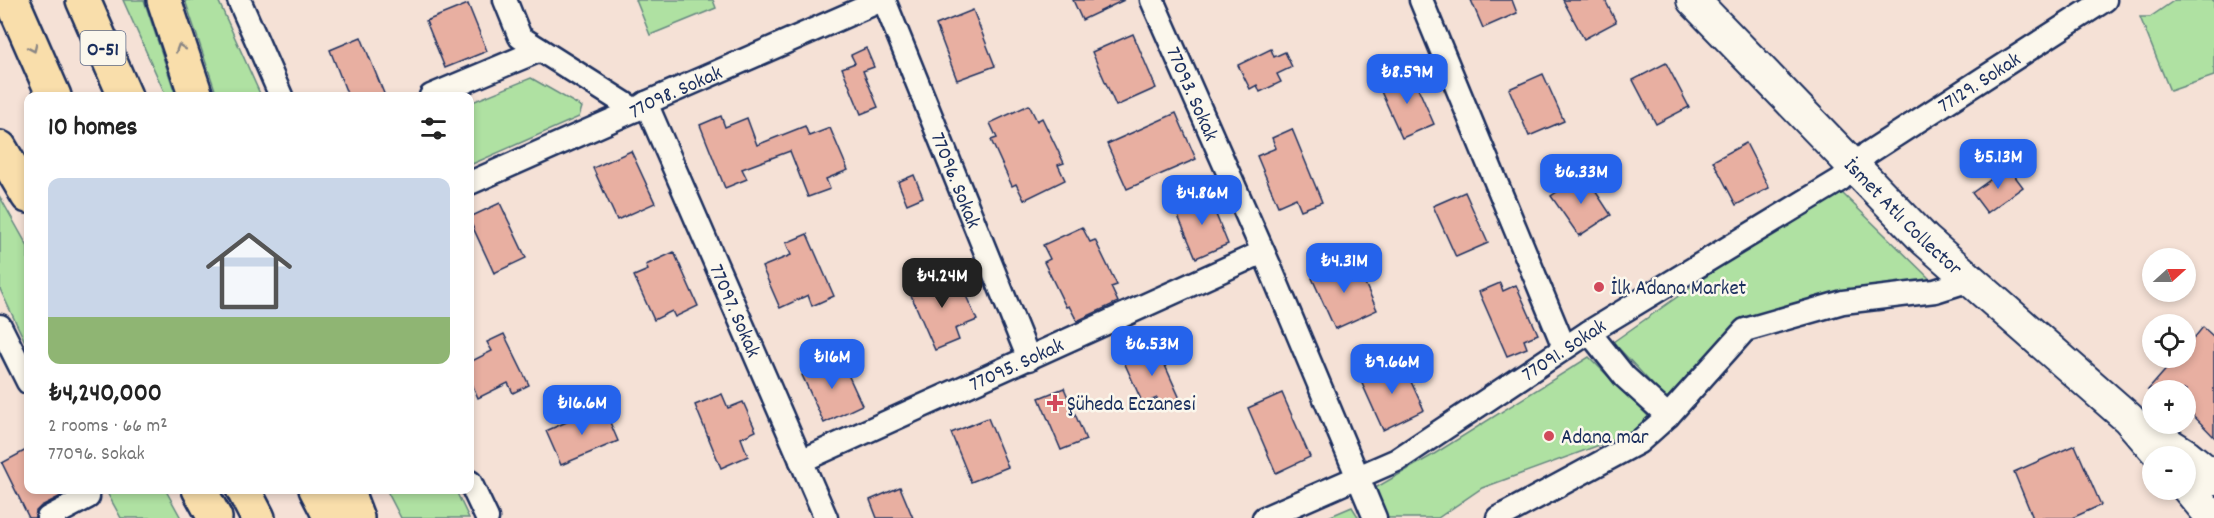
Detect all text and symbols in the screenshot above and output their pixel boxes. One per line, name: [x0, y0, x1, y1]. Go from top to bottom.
road number: O-51: [80, 31, 126, 65]
one-way arrow: [26, 42, 38, 53]
street label: 77093. Sokak: [1156, 42, 1224, 147]
one-way arrow: [175, 43, 188, 54]
street label: 77129. Sokak: [1933, 46, 2028, 122]
pin: ₺8.59M: [1358, 54, 1456, 105]
street label: 77098. Sokak: [625, 59, 728, 129]
text: ₺8.59M: [1381, 59, 1433, 87]
text: 10 homes: [48, 110, 138, 147]
icon: filters: [417, 112, 450, 145]
street label: 77096. Sokak: [921, 128, 987, 234]
pin: ₺5.13M: [1949, 139, 2047, 190]
text: ₺5.13M: [1974, 144, 2022, 172]
street label: İsmet Atlı Collector: [1836, 153, 1968, 284]
pin: ₺6.33M: [1532, 154, 1630, 205]
text: ₺6.33M: [1554, 159, 1608, 187]
pin: ₺4.86M: [1153, 175, 1251, 226]
text: ₺4.86M: [1176, 180, 1228, 208]
icon: home: [195, 217, 303, 325]
pin: ₺4.31M: [1295, 243, 1393, 294]
text: ₺4.31M: [1320, 248, 1368, 276]
north arrow: [2142, 248, 2196, 302]
map controls: [2142, 248, 2196, 500]
pin: ₺4.24M: [893, 258, 991, 309]
street label: 77097. Sokak: [700, 260, 767, 363]
text: ₺4.24M: [916, 263, 968, 291]
place label: İlk Adana Market: [1611, 275, 1747, 305]
marker: İlk Adana Market: [1592, 280, 1606, 294]
street label: 77091. Sokak: [1517, 313, 1613, 391]
button: locate: [2142, 314, 2196, 368]
pin: ₺6.53M: [1103, 326, 1201, 377]
text: ₺6.53M: [1125, 331, 1179, 359]
street label: 77095. Sokak: [965, 332, 1069, 401]
pin: ₺16M: [796, 339, 868, 390]
text: ₺16M: [813, 344, 851, 372]
pin: ₺9.66M: [1343, 344, 1441, 395]
text: ₺9.66M: [1365, 349, 1419, 377]
text: ₺4,240,000: [48, 376, 162, 413]
button: +: [2142, 380, 2196, 434]
pin: ₺16.6M: [533, 385, 631, 436]
text: ₺16.6M: [557, 390, 607, 418]
place label: Şüheda Eczanesi: [1067, 391, 1196, 421]
marker: Şüheda Eczanesi: [1048, 396, 1062, 410]
text: 2 rooms · 66 m²: [48, 413, 168, 441]
place label: Adana mar: [1561, 424, 1649, 454]
marker: Adana mar: [1542, 429, 1556, 443]
text: 77096. Sokak: [48, 441, 145, 469]
button: −: [2142, 446, 2196, 500]

